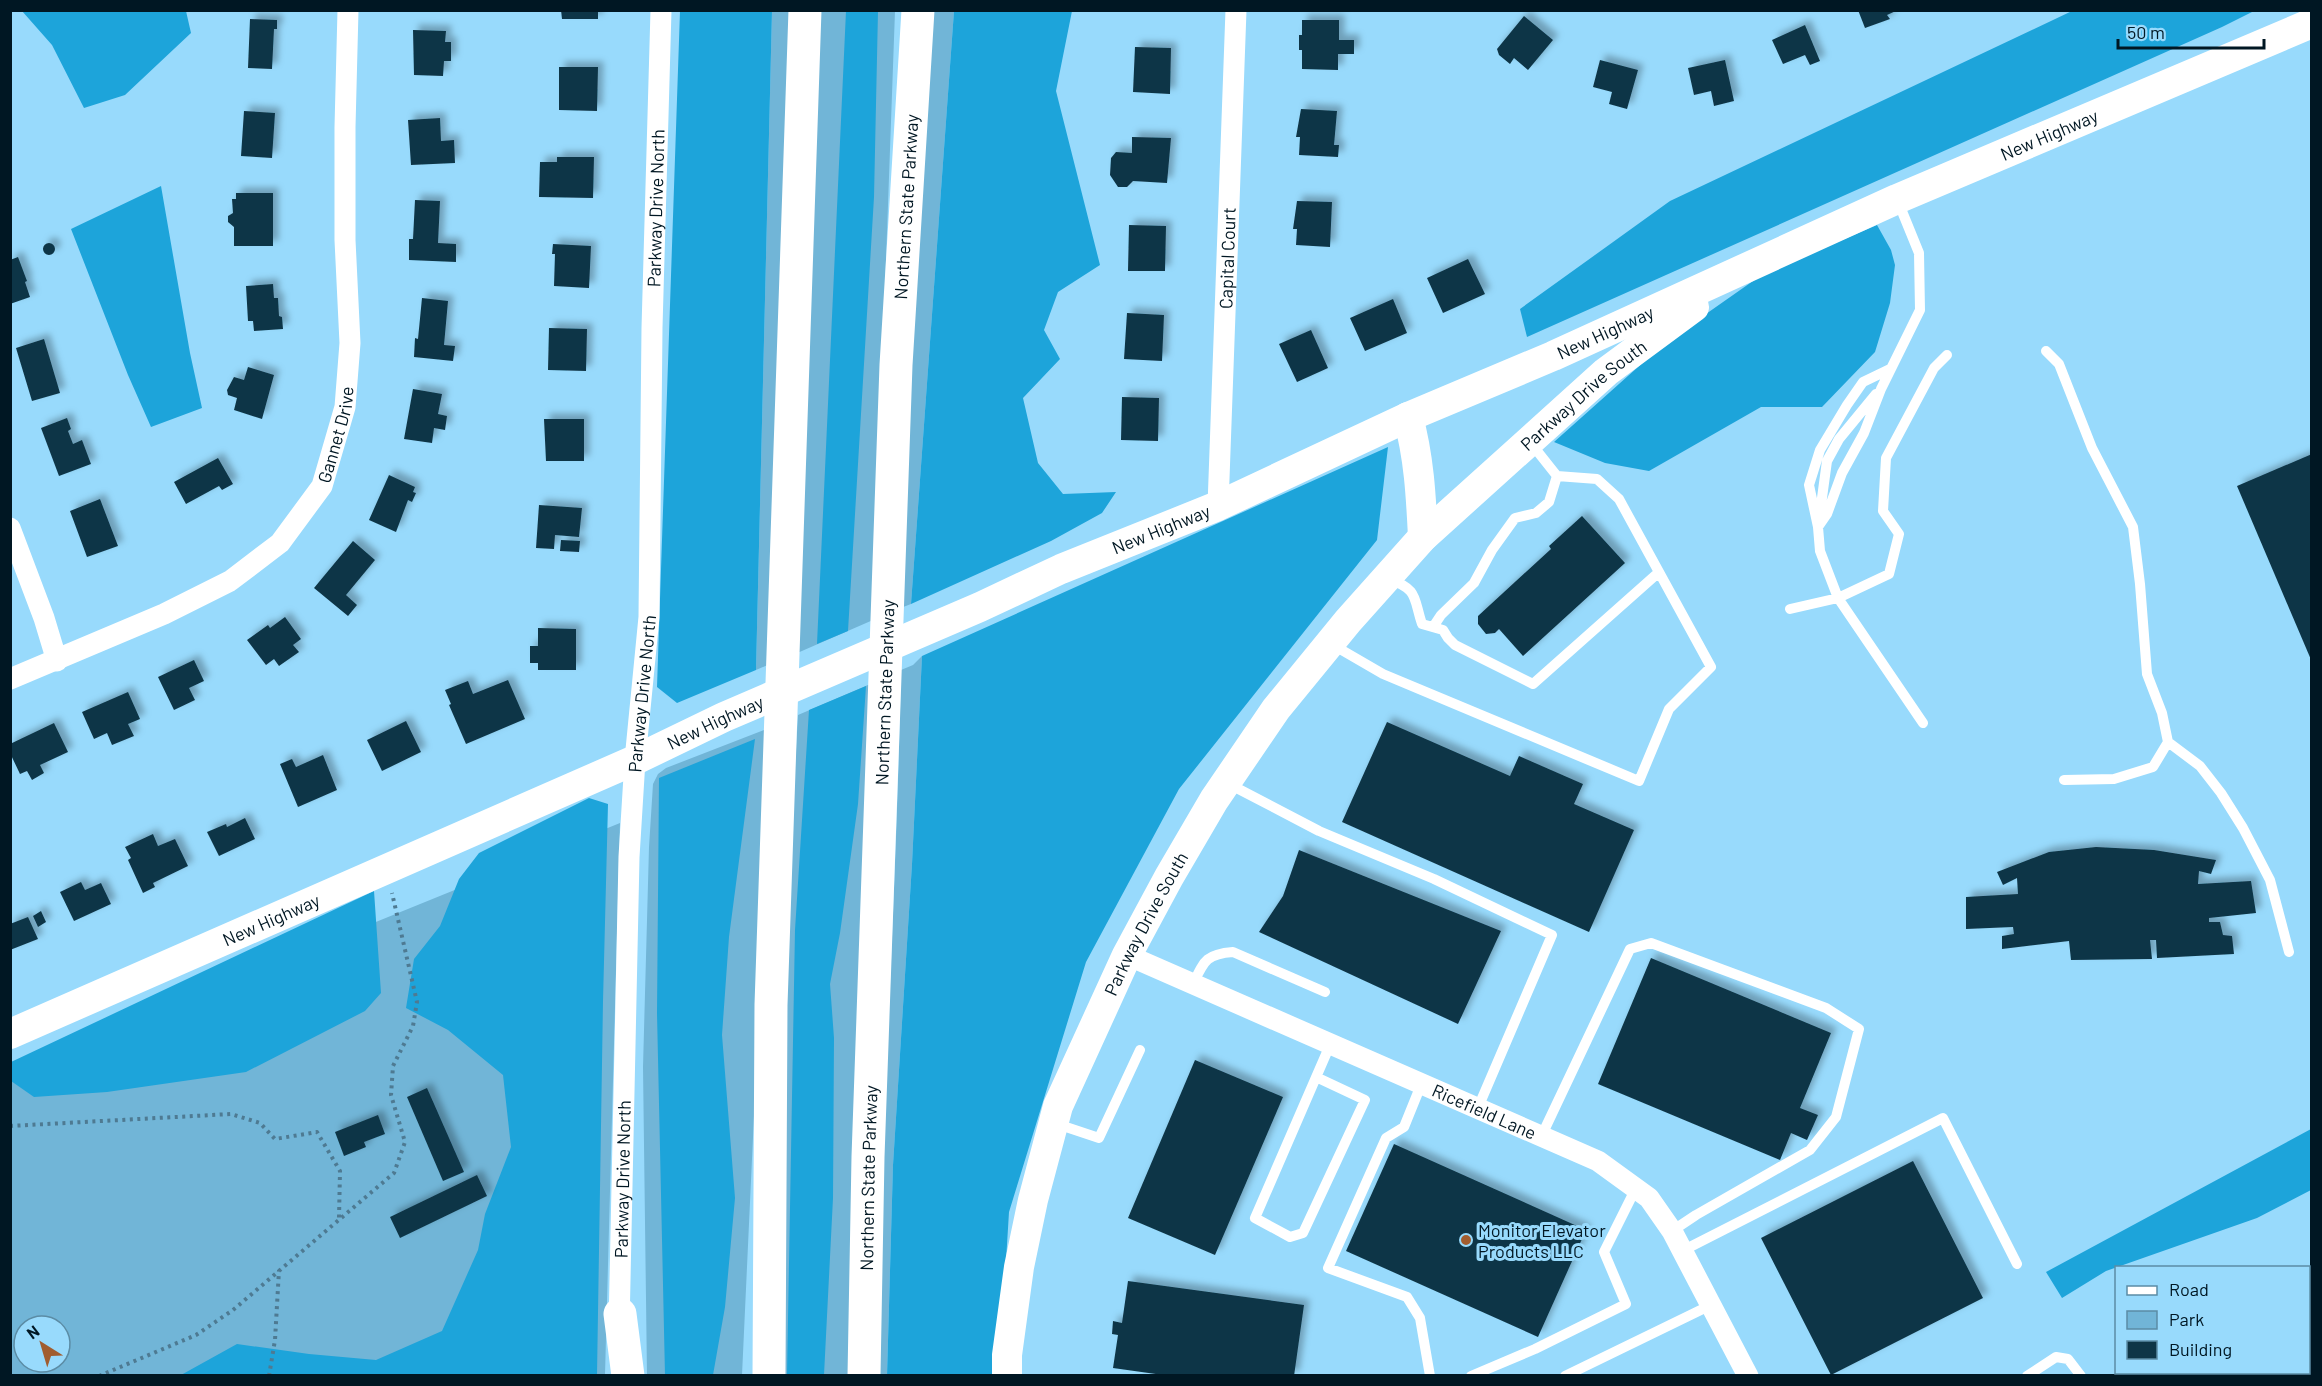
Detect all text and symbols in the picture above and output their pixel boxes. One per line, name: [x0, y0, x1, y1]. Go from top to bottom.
scale bar: [2118, 12, 2264, 50]
text: 50 m: [2127, 21, 2165, 43]
street label: New Highway: [1997, 104, 2101, 165]
street label: Northern State Parkway: [889, 113, 923, 300]
street label: Parkway Drive North: [642, 129, 669, 287]
street label: Capital Court: [1214, 207, 1240, 309]
street label: New Highway: [1553, 301, 1657, 364]
street label: Parkway Drive South: [1516, 335, 1651, 455]
street label: Gannet Drive: [313, 385, 358, 485]
street label: New Highway: [1109, 499, 1213, 558]
street label: Northern State Parkway: [870, 599, 899, 786]
street label: Parkway Drive North: [623, 614, 660, 773]
street label: New Highway: [663, 690, 767, 754]
street label: Parkway Drive South: [1099, 848, 1192, 999]
street label: New Highway: [219, 889, 323, 951]
street label: Ricefield Lane: [1429, 1079, 1540, 1144]
street label: Northern State Parkway: [855, 1085, 882, 1271]
street label: Parkway Drive North: [609, 1100, 635, 1258]
place label: Monitor Elevator Products LLC: [1478, 1219, 1606, 1262]
marker: Monitor Elevator Products LLC: [1459, 1233, 1473, 1247]
legend: [2115, 1266, 2310, 1374]
text: Road: [2169, 1278, 2209, 1300]
text: Park: [2169, 1308, 2204, 1330]
north arrow: [12, 1314, 72, 1374]
text: N: [23, 1321, 43, 1342]
text: Building: [2169, 1338, 2232, 1360]

